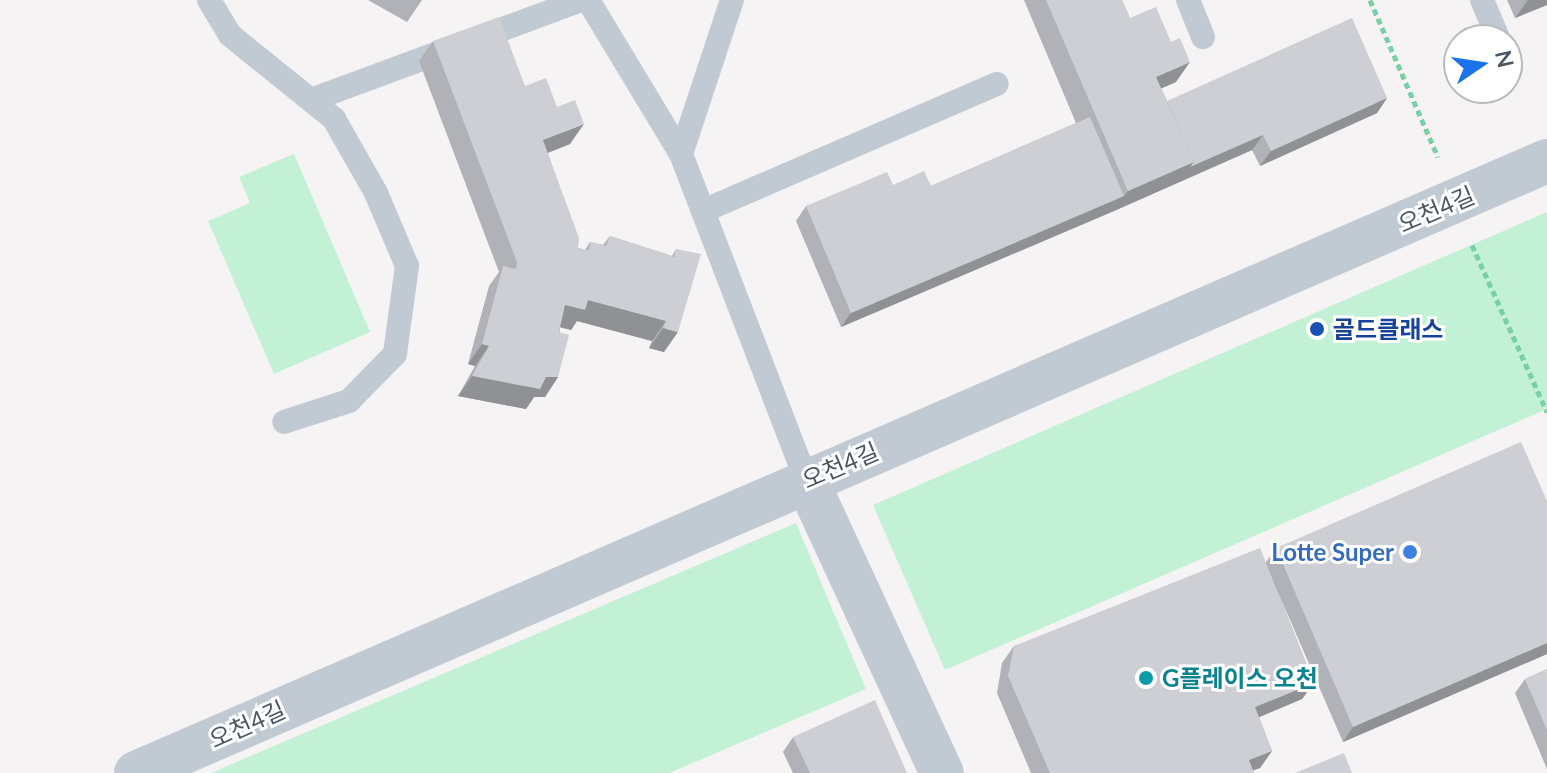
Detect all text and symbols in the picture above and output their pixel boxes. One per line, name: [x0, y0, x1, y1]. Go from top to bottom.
north arrow: [1443, 24, 1523, 104]
text: N: [1490, 48, 1520, 70]
street label: 오천4길: [1393, 180, 1479, 238]
place label: 골드클래스: [1333, 315, 1443, 343]
marker: 골드클래스: [1308, 320, 1326, 338]
street label: 오천4길: [797, 436, 883, 494]
place label: Lotte Super: [1271, 538, 1394, 566]
marker: Lotte Super: [1401, 543, 1419, 561]
place label: G플레이스 오천: [1162, 664, 1318, 692]
marker: G플레이스 오천: [1137, 669, 1155, 687]
street label: 오천4길: [205, 695, 289, 753]

